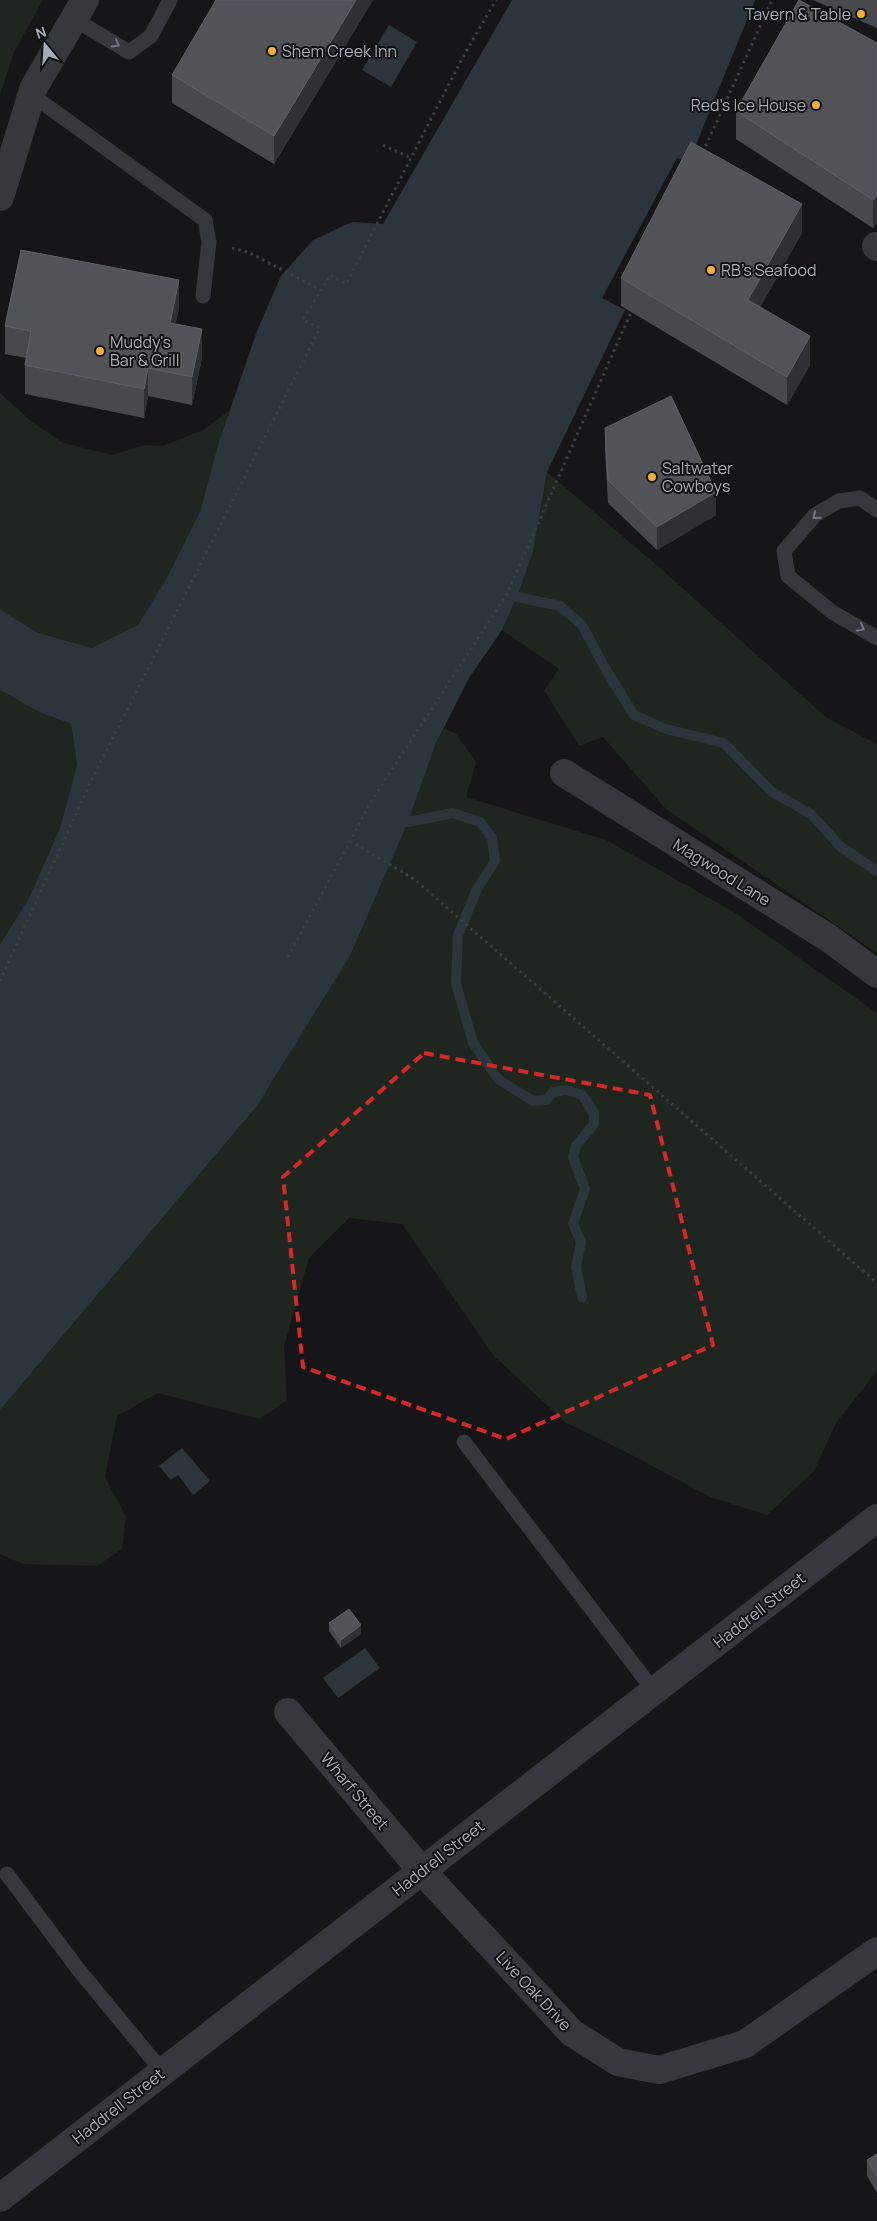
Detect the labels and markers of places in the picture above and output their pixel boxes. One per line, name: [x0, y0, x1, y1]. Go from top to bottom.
place label: Tavern & Table: [745, 3, 851, 25]
marker: Tavern & Table: [855, 8, 867, 20]
place label: Shem Creek Inn: [282, 40, 397, 62]
marker: Shem Creek Inn: [266, 45, 278, 57]
place label: Red's Ice House: [691, 94, 806, 116]
marker: Red's Ice House: [810, 99, 822, 111]
place label: RB's Seafood: [721, 259, 816, 281]
marker: RB's Seafood: [705, 264, 717, 276]
place label: Muddy's Bar & Grill: [110, 331, 180, 371]
marker: Muddy's Bar & Grill: [94, 345, 106, 357]
place label: Saltwater Cowboys: [662, 457, 733, 497]
marker: Saltwater Cowboys: [646, 471, 658, 483]

